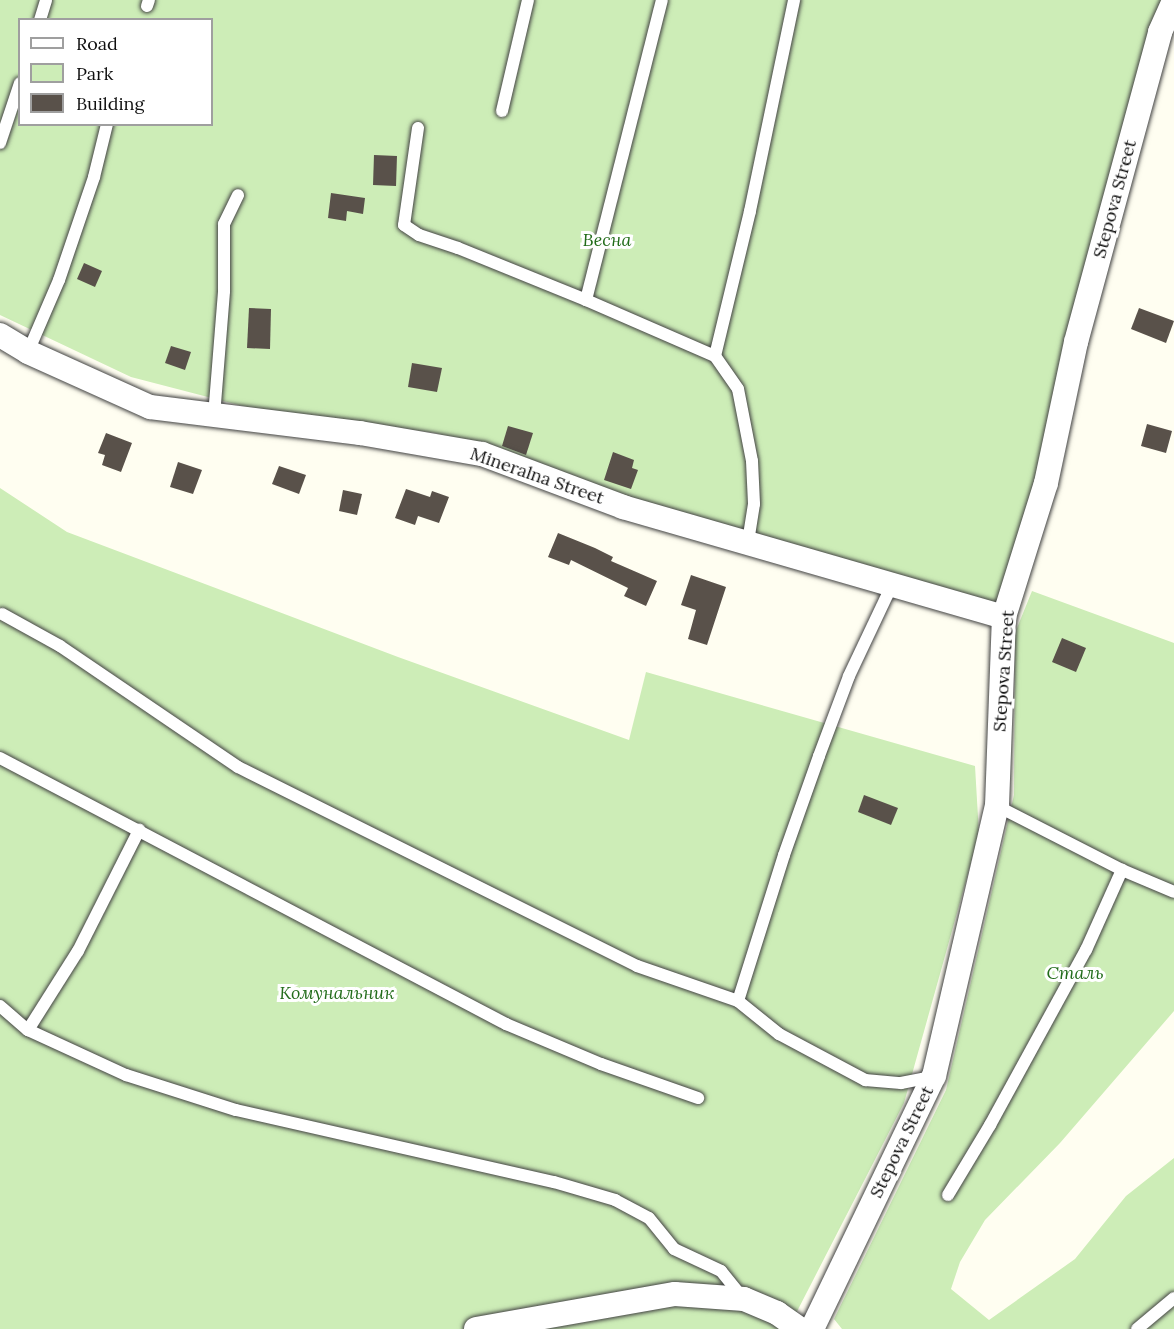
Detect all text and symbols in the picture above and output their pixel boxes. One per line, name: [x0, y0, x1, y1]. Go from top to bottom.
legend: [18, 18, 213, 126]
text: Road: [76, 32, 118, 55]
text: Park: [76, 62, 113, 85]
text: Building: [76, 92, 144, 115]
street label: Stepova Street: [1089, 137, 1141, 261]
park label: Весна: [583, 229, 631, 251]
street label: Mineralna Street: [467, 443, 607, 509]
street label: Stepova Street: [989, 609, 1019, 733]
park label: Сталь: [1046, 962, 1104, 984]
park label: Комунальник: [279, 982, 395, 1004]
street label: Stepova Street: [866, 1082, 938, 1202]

